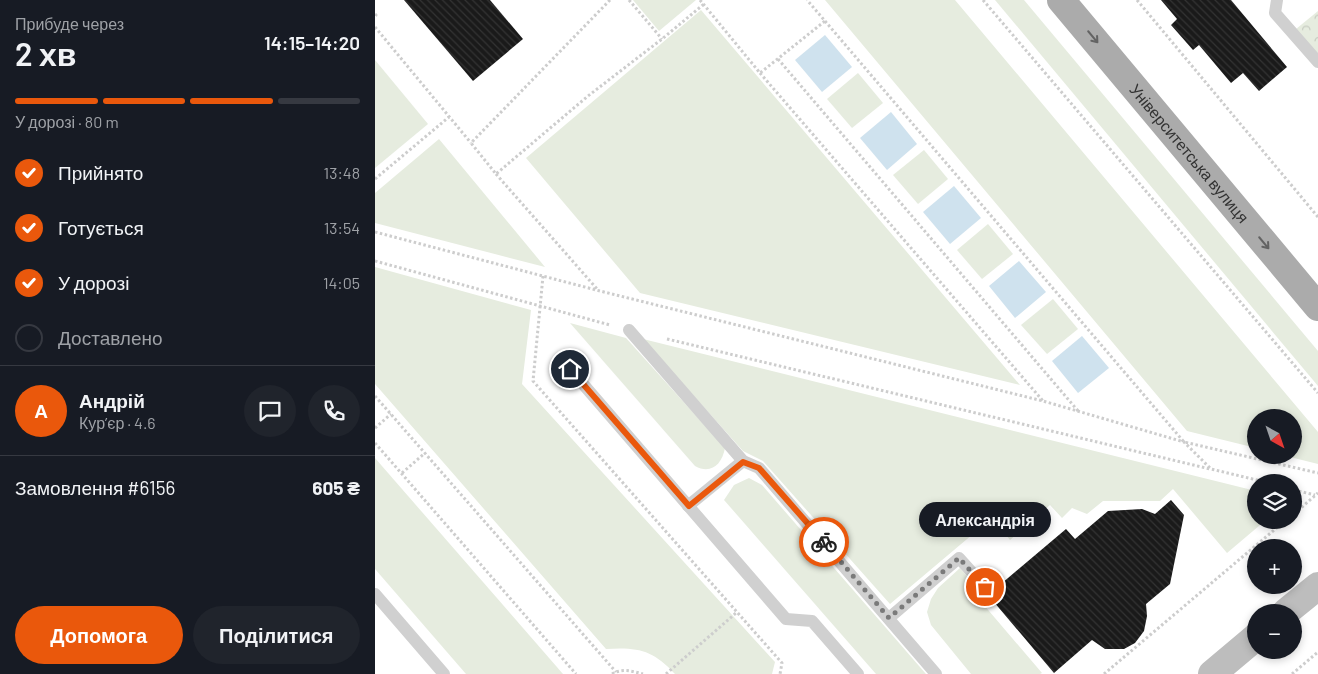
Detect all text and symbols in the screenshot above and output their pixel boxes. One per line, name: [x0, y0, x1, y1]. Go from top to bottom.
text: Прибуде через: [15, 14, 124, 33]
text: 14:15–14:20: [264, 31, 360, 54]
one-way arrow: [1087, 31, 1098, 44]
text: 2 хв: [15, 34, 77, 72]
street label: Університетська вулиця: [1126, 80, 1253, 226]
text: У дорозі · 80 m: [15, 112, 119, 131]
icon: check: [15, 159, 43, 187]
text: Прийнято: [58, 161, 143, 184]
text: 13:48: [324, 163, 360, 182]
icon: check: [15, 214, 43, 242]
text: Готується: [58, 216, 144, 239]
text: 13:54: [324, 218, 360, 237]
one-way arrow: [1258, 236, 1270, 249]
icon: check: [15, 269, 43, 297]
text: У дорозі: [58, 271, 129, 294]
text: 14:05: [323, 273, 360, 292]
text: Доставлено: [58, 326, 163, 349]
pin: [549, 348, 591, 390]
icon: home: [556, 355, 584, 383]
button: chat: [244, 385, 296, 437]
button: phone: [308, 385, 360, 437]
text: Андрій: [79, 389, 145, 412]
text: А: [34, 399, 48, 422]
north arrow: [1247, 409, 1303, 464]
map controls: [1247, 409, 1302, 659]
text: Кур’єр · 4.6: [79, 413, 156, 432]
button: layers: [1247, 474, 1302, 529]
text: Замовлення #6156: [15, 476, 175, 499]
text: 605 ₴: [312, 476, 360, 499]
callout: Александрія: [919, 502, 1051, 537]
text: Александрія: [935, 510, 1035, 529]
courier: [799, 517, 849, 567]
icon: bike: [810, 528, 838, 556]
button: +: [1247, 539, 1302, 594]
pin: [964, 566, 1006, 608]
icon: bag: [971, 573, 999, 601]
button: −: [1247, 604, 1302, 659]
button: Допомога: [15, 606, 183, 664]
button: Поділитися: [193, 606, 360, 664]

